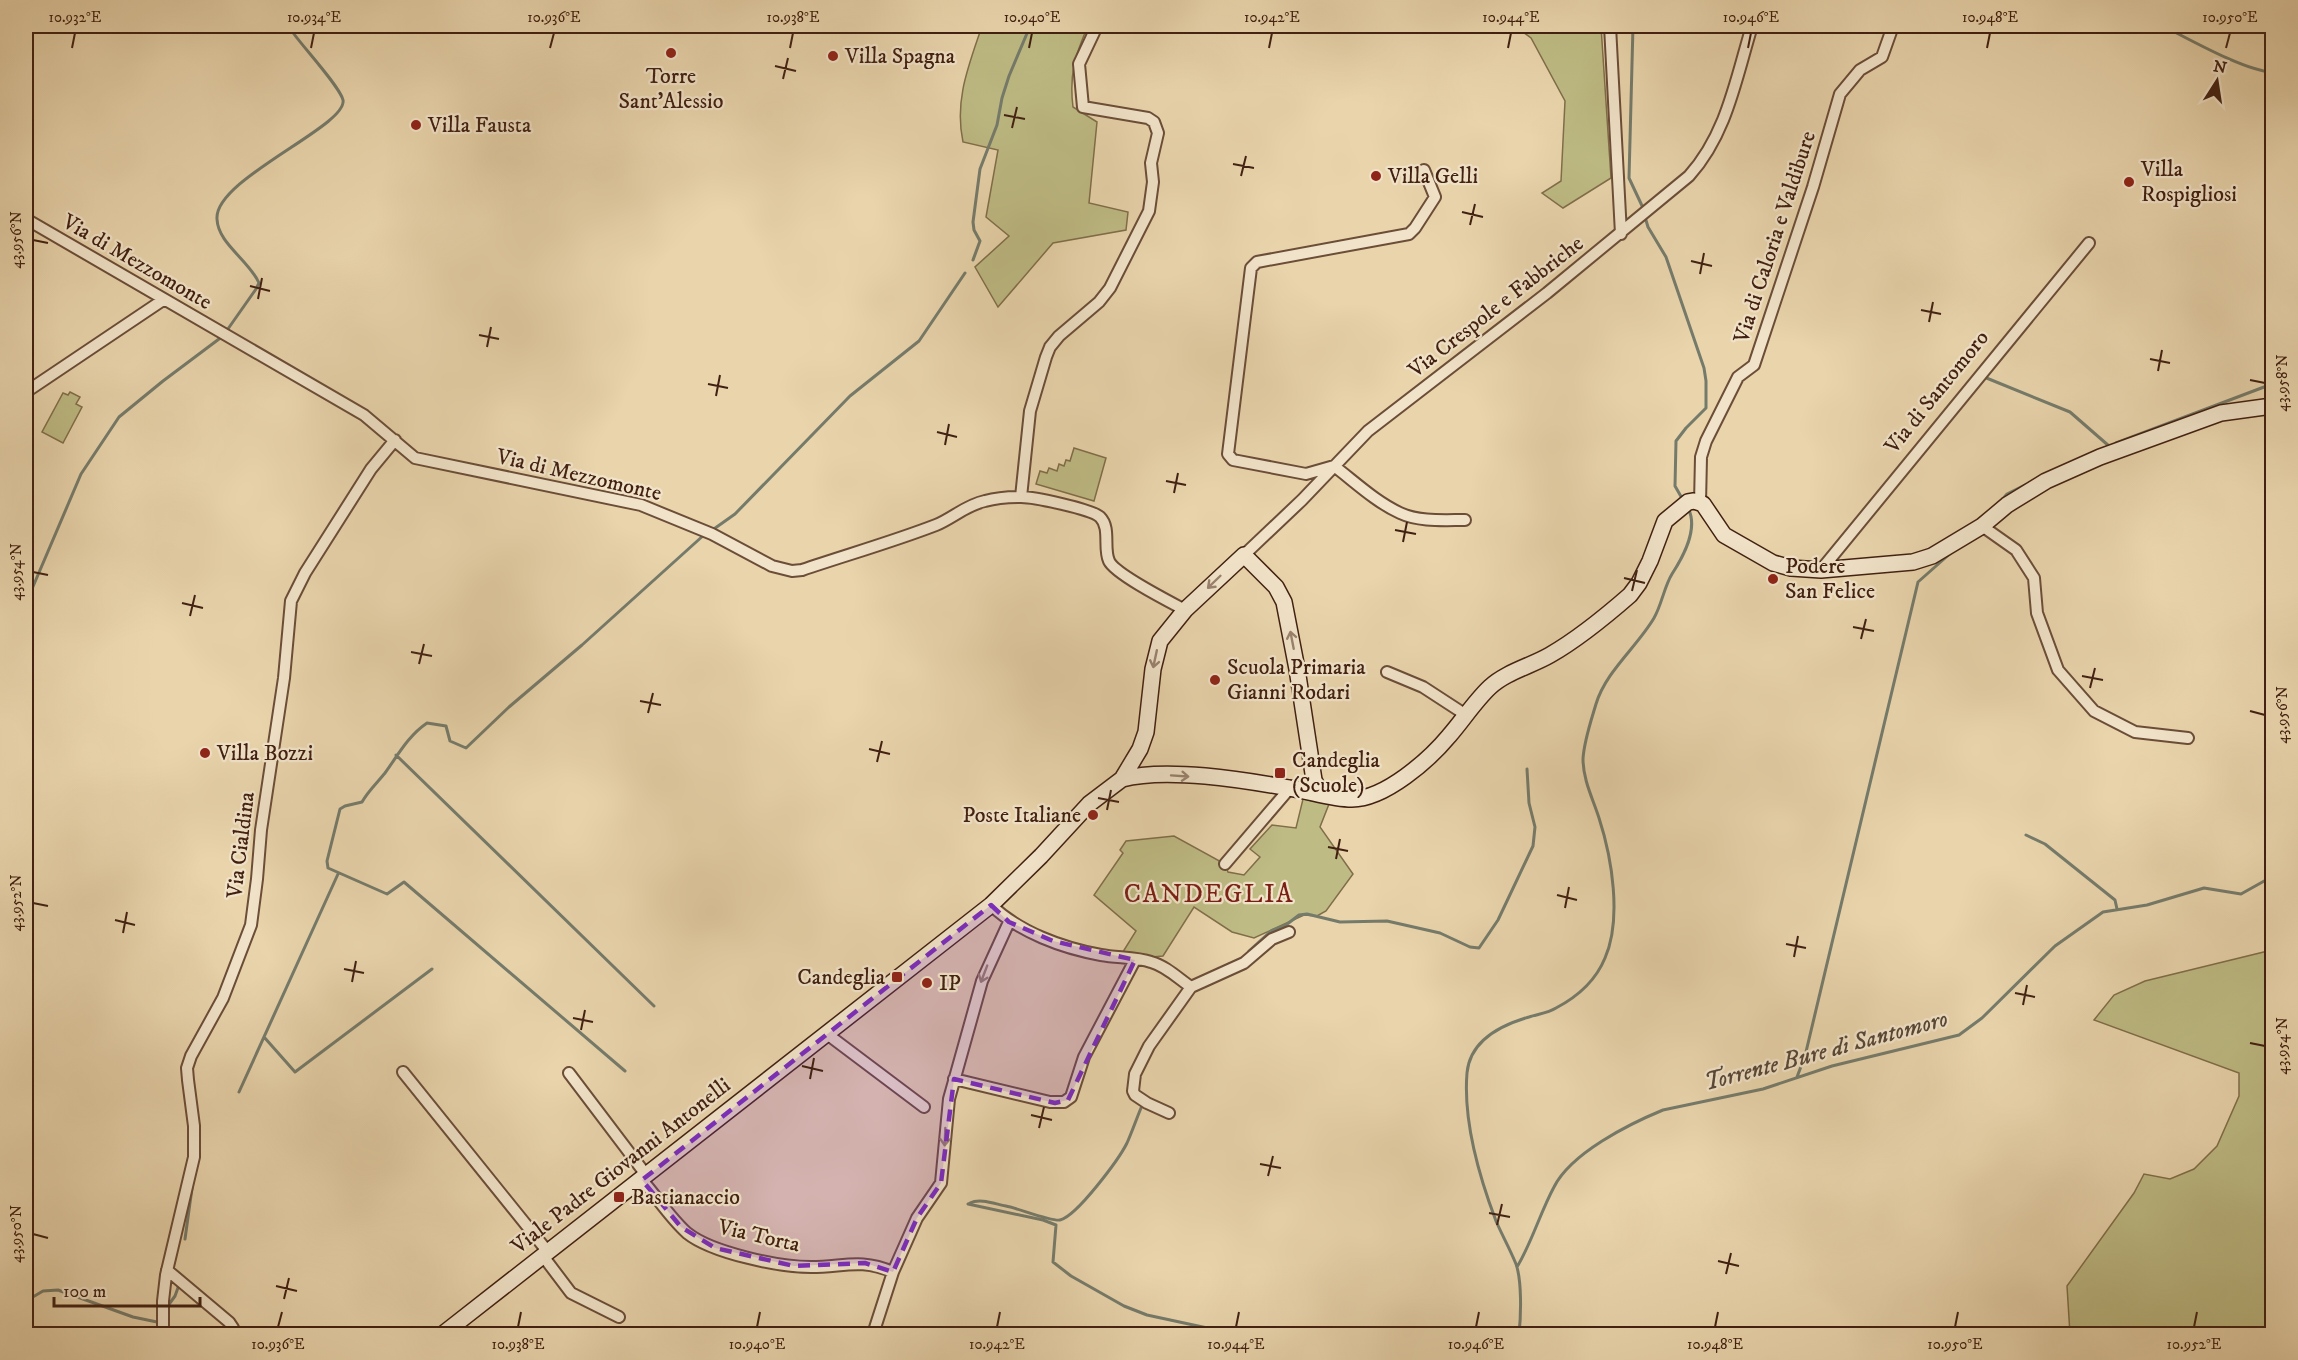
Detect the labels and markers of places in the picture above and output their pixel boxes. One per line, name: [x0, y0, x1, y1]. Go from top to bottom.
place label: Villa Spagna: [844, 43, 956, 70]
marker: Torre Sant'Alessio: [664, 46, 678, 60]
marker: Villa Spagna: [826, 49, 840, 63]
place label: Torre Sant'Alessio: [619, 63, 723, 115]
place label: Villa Fausta: [427, 112, 532, 139]
marker: Villa Fausta: [409, 118, 423, 132]
place label: Villa Rospigliosi: [2140, 156, 2237, 208]
place label: Villa Gelli: [1387, 163, 1478, 190]
marker: Villa Gelli: [1369, 169, 1383, 183]
marker: Villa Rospigliosi: [2122, 175, 2136, 189]
place label: Podere San Felice: [1785, 553, 1875, 605]
marker: Podere San Felice: [1766, 572, 1780, 586]
place label: Scuola Primaria Gianni Rodari: [1227, 654, 1366, 706]
marker: Scuola Primaria Gianni Rodari: [1208, 673, 1222, 687]
place label: Villa Bozzi: [216, 740, 313, 767]
marker: Villa Bozzi: [198, 746, 212, 760]
place label: Candeglia (Scuole): [1292, 747, 1380, 799]
marker: Candeglia (Scuole): [1273, 766, 1287, 780]
place label: Poste Italiane: [962, 802, 1081, 829]
marker: Poste Italiane: [1086, 808, 1100, 822]
place label: Candeglia: [797, 964, 886, 991]
marker: Candeglia: [890, 970, 904, 984]
place label: IP: [939, 970, 961, 997]
marker: IP: [920, 976, 934, 990]
place label: Bastianaccio: [631, 1184, 740, 1211]
marker: Bastianaccio: [612, 1190, 626, 1204]

